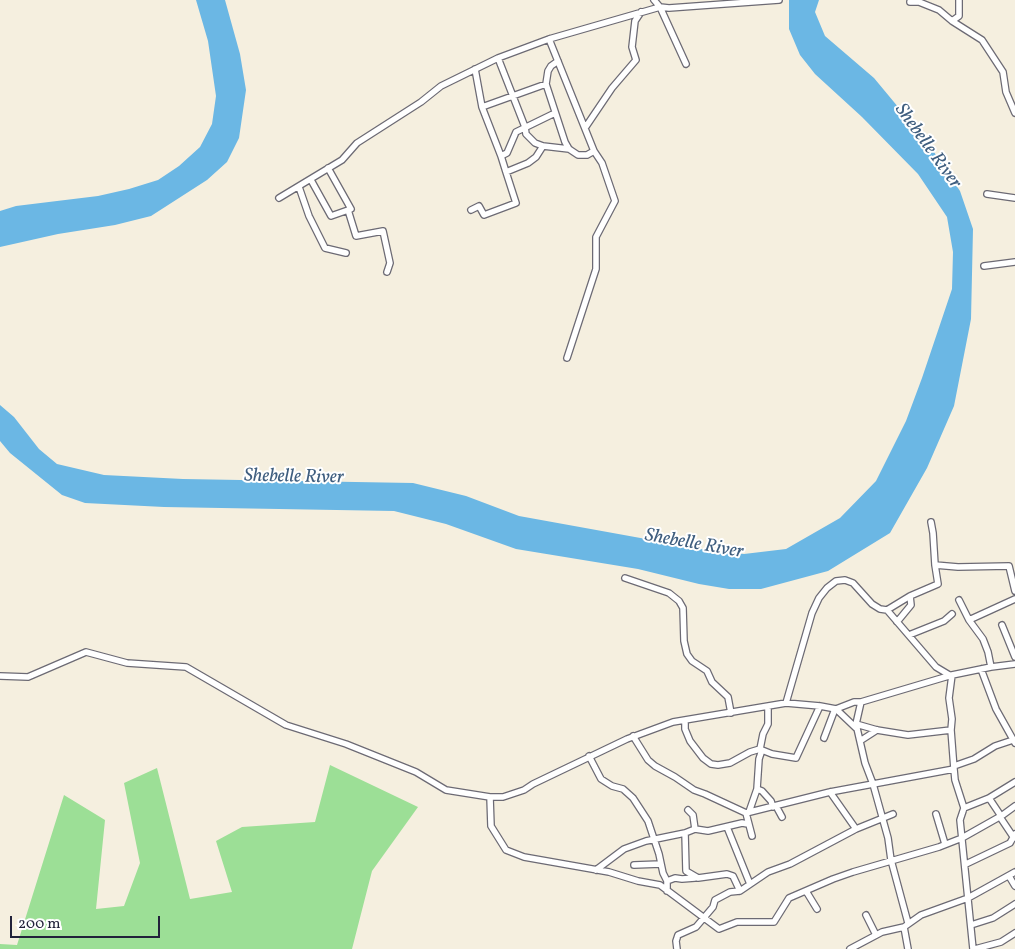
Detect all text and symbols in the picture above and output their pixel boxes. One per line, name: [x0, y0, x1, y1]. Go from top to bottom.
water label: Shebelle River: [888, 100, 966, 194]
water label: Shebelle River: [244, 466, 344, 490]
water label: Shebelle River: [643, 525, 745, 565]
scale bar: [12, 906, 162, 938]
text: 200 m: [18, 914, 61, 935]

